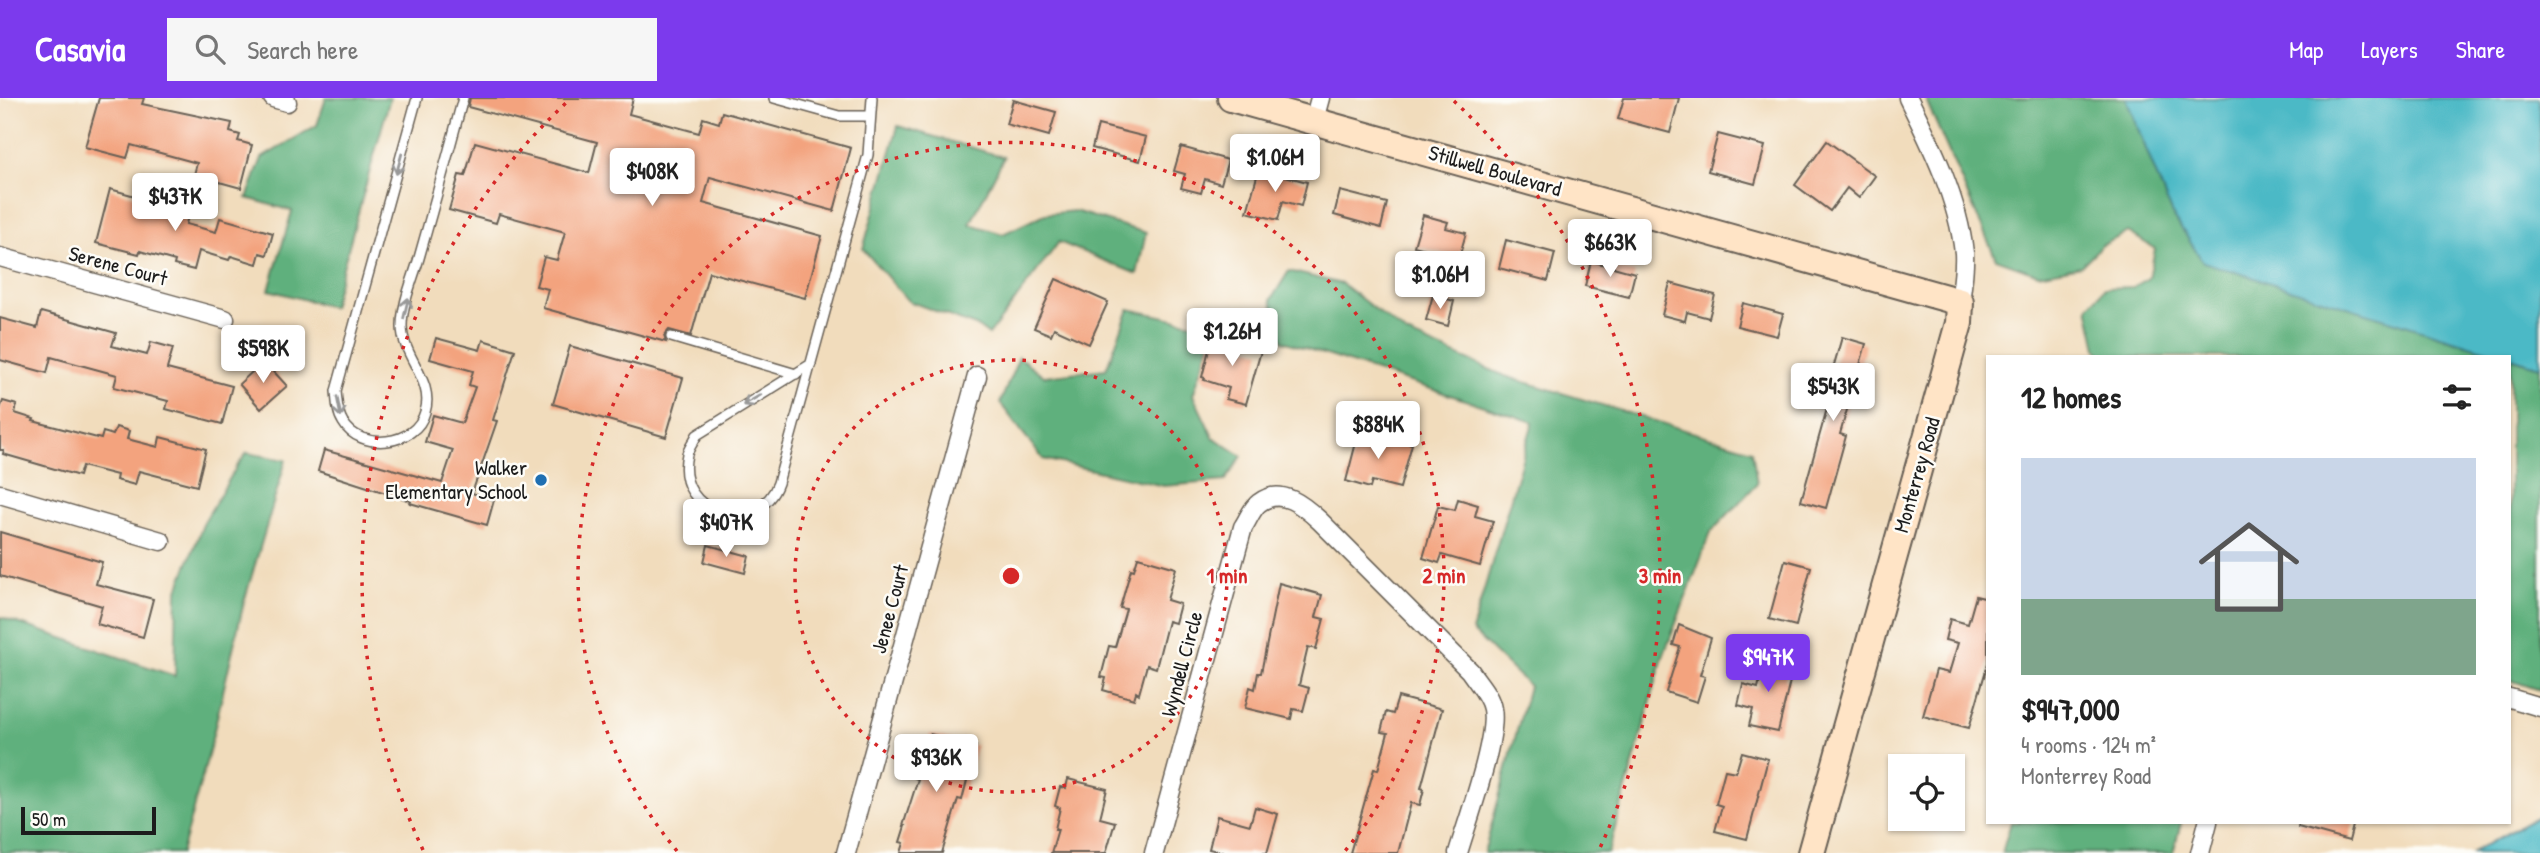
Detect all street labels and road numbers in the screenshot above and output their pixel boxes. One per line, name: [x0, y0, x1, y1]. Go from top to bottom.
street label: Stillwell Boulevard: [1425, 138, 1565, 203]
street label: Serene Court: [66, 238, 171, 293]
street label: Monterrey Road: [1886, 414, 1947, 536]
street label: Jenee Court: [864, 560, 915, 657]
street label: Wyndell Circle: [1154, 608, 1210, 720]

